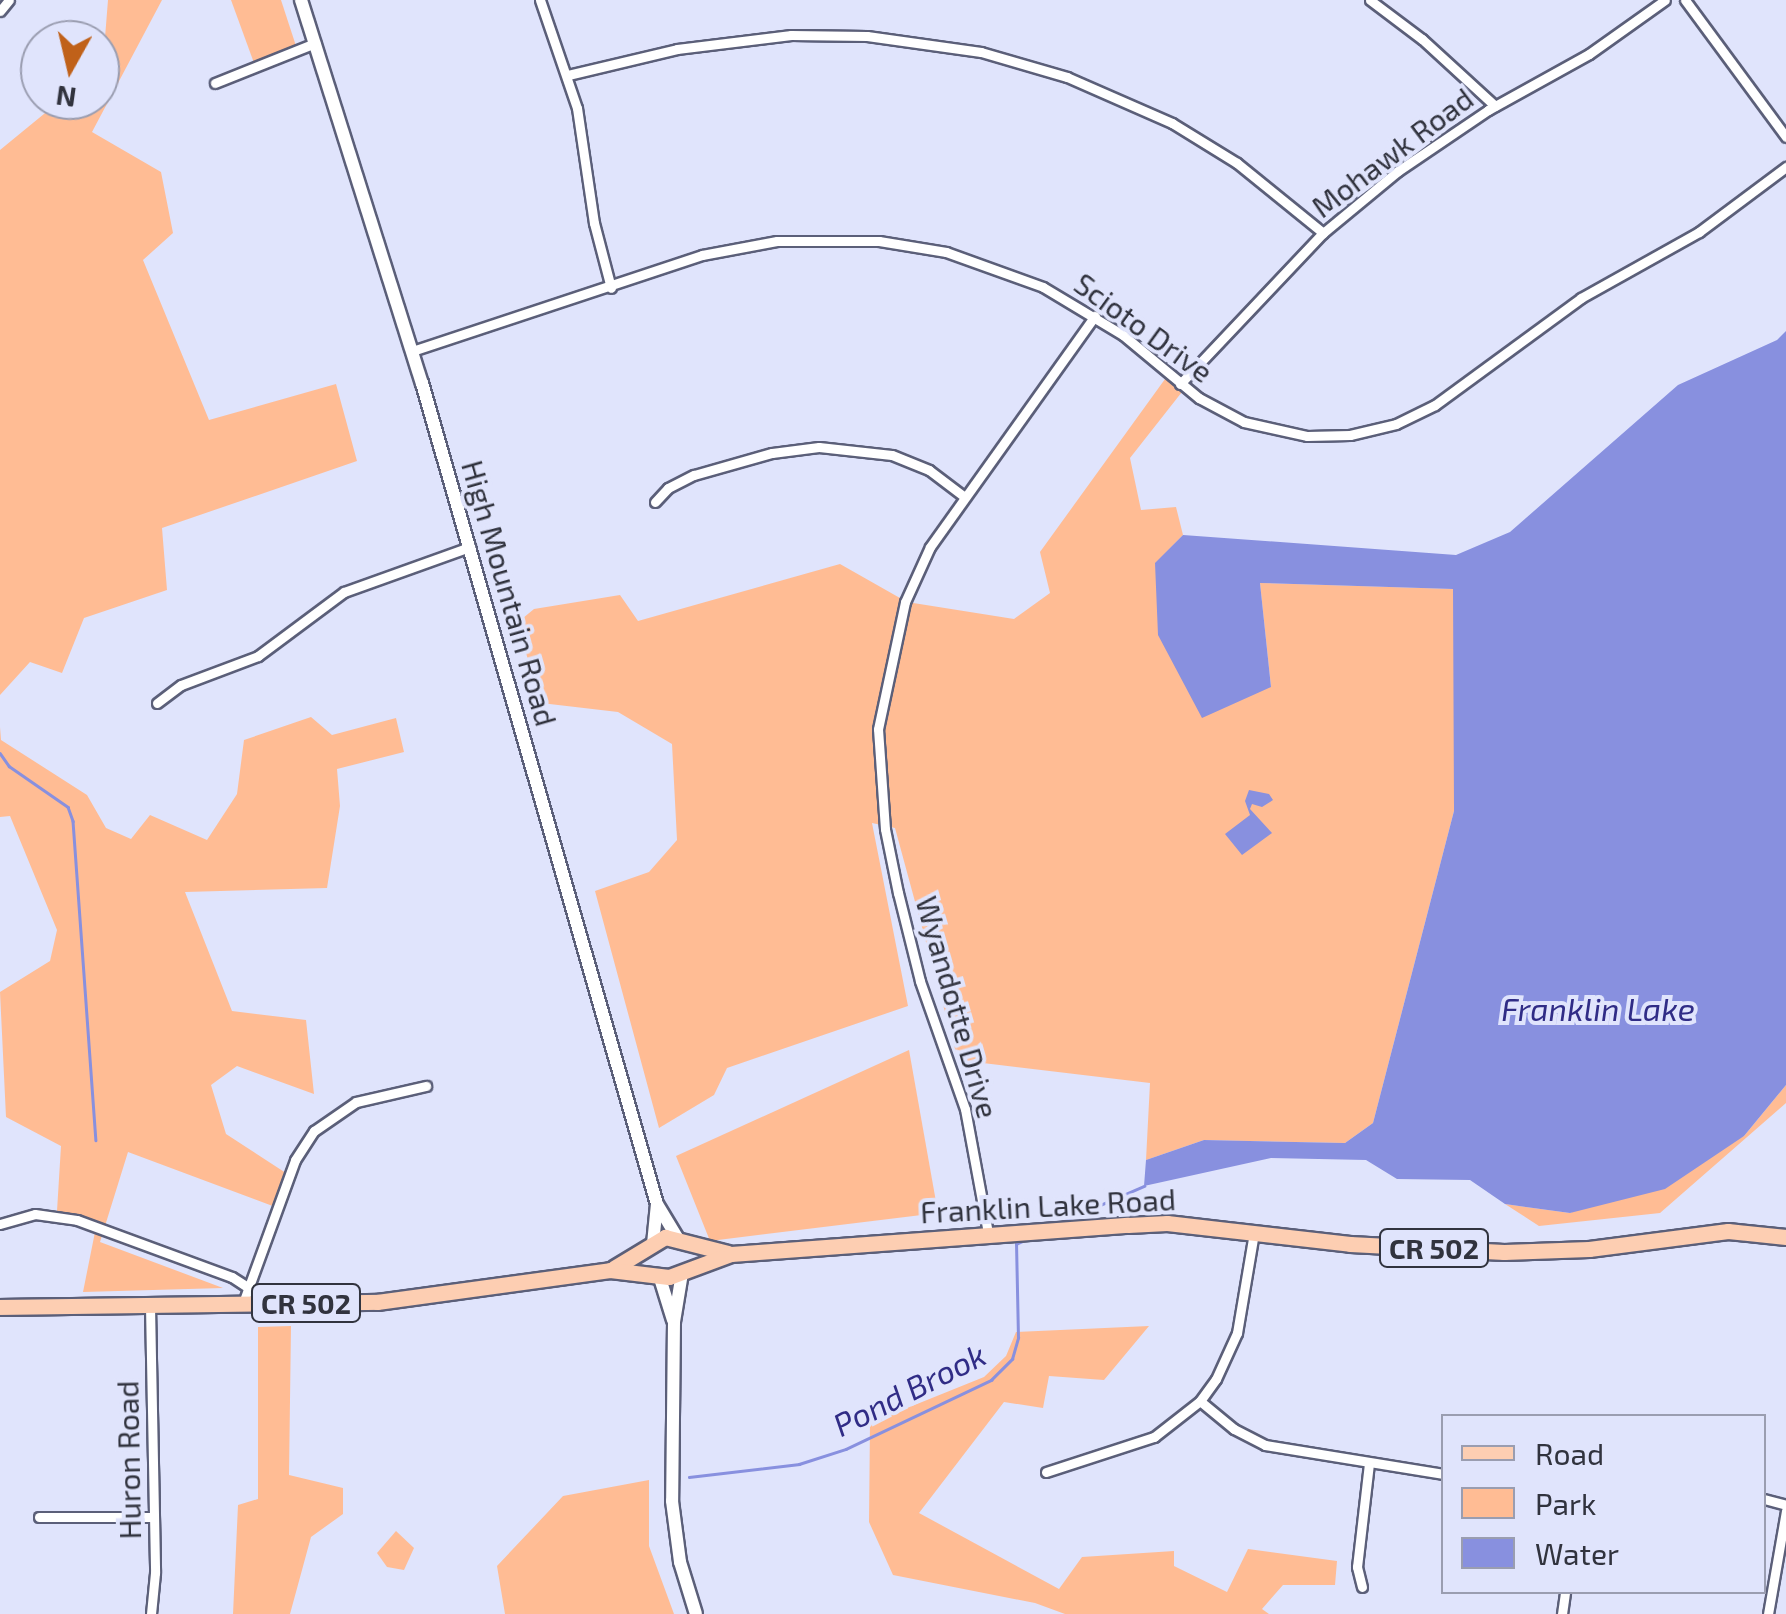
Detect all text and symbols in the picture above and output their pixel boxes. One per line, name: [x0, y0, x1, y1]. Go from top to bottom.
north arrow: [20, 20, 120, 120]
text: N: [54, 79, 78, 116]
street label: Mohawk Road: [1304, 80, 1480, 224]
street label: Scioto Drive: [1068, 265, 1220, 389]
street label: High Mountain Road: [455, 456, 565, 730]
street label: Wyandotte Drive: [909, 892, 1007, 1122]
water label: Franklin Lake: [1501, 989, 1695, 1027]
street label: Franklin Lake Road: [919, 1180, 1177, 1230]
road number: CR 502: [1376, 1225, 1492, 1271]
road number: CR 502: [248, 1280, 364, 1326]
water label: Pond Brook: [826, 1334, 992, 1444]
street label: Huron Road: [109, 1380, 147, 1540]
legend: [1441, 1414, 1766, 1594]
text: Road: [1535, 1435, 1604, 1471]
text: Park: [1535, 1485, 1596, 1521]
text: Water: [1535, 1535, 1619, 1571]

